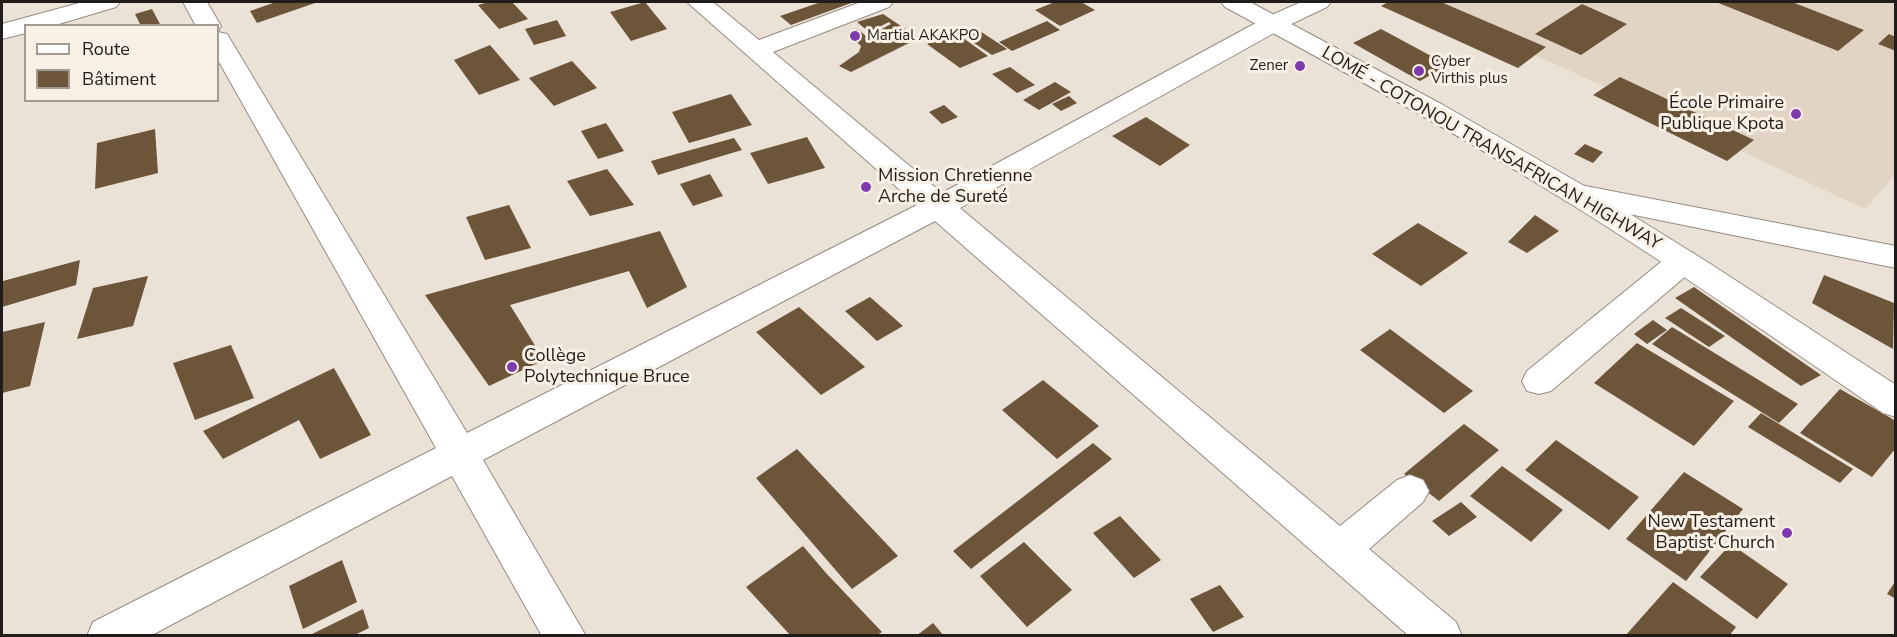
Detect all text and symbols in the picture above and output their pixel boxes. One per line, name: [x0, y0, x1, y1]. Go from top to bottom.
legend: [24, 24, 219, 102]
place label: Martial AKAKPO: [867, 27, 980, 45]
marker: Martial AKAKPO: [848, 29, 862, 43]
text: Route: [82, 37, 130, 61]
street label: LOMÉ - COTONOU TRANSAFRICAN HIGHWAY: [1317, 43, 1665, 255]
place label: Cyber Virthis plus: [1431, 53, 1508, 88]
place label: Zener: [1250, 57, 1288, 75]
marker: Zener: [1293, 59, 1307, 73]
marker: Cyber Virthis plus: [1412, 64, 1426, 78]
text: Bâtiment: [82, 67, 156, 91]
place label: École Primaire Publique Kpota: [1660, 93, 1784, 136]
marker: École Primaire Publique Kpota: [1789, 107, 1803, 121]
place label: Mission Chretienne Arche de Sureté: [878, 166, 1032, 208]
marker: Mission Chretienne Arche de Sureté: [859, 180, 873, 194]
place label: Collège Polytechnique Bruce: [524, 346, 690, 388]
marker: Collège Polytechnique Bruce: [505, 360, 519, 374]
place label: New Testament Baptist Church: [1648, 512, 1775, 554]
marker: New Testament Baptist Church: [1780, 526, 1794, 540]

